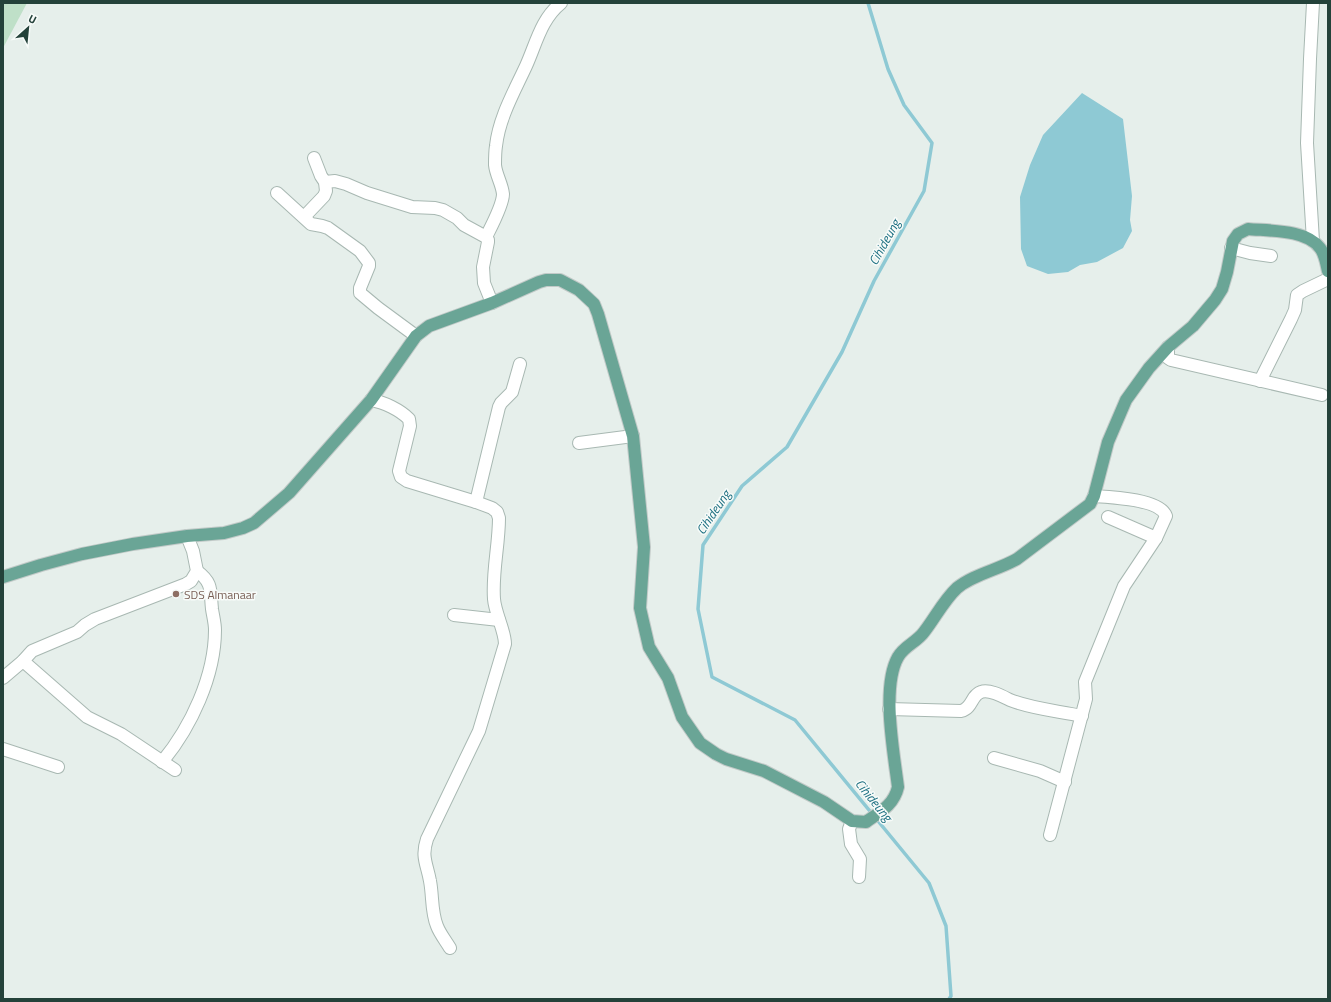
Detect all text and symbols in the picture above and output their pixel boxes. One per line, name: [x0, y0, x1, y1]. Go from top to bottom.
north arrow: [8, 8, 48, 48]
text: U: [26, 10, 39, 28]
water label: Cihideung: [863, 214, 906, 269]
water label: Cihideung: [691, 484, 736, 538]
place label: SDS Almanaar: [184, 585, 256, 604]
marker: SDS Almanaar: [171, 589, 181, 599]
water label: Cihideung: [851, 774, 899, 827]

